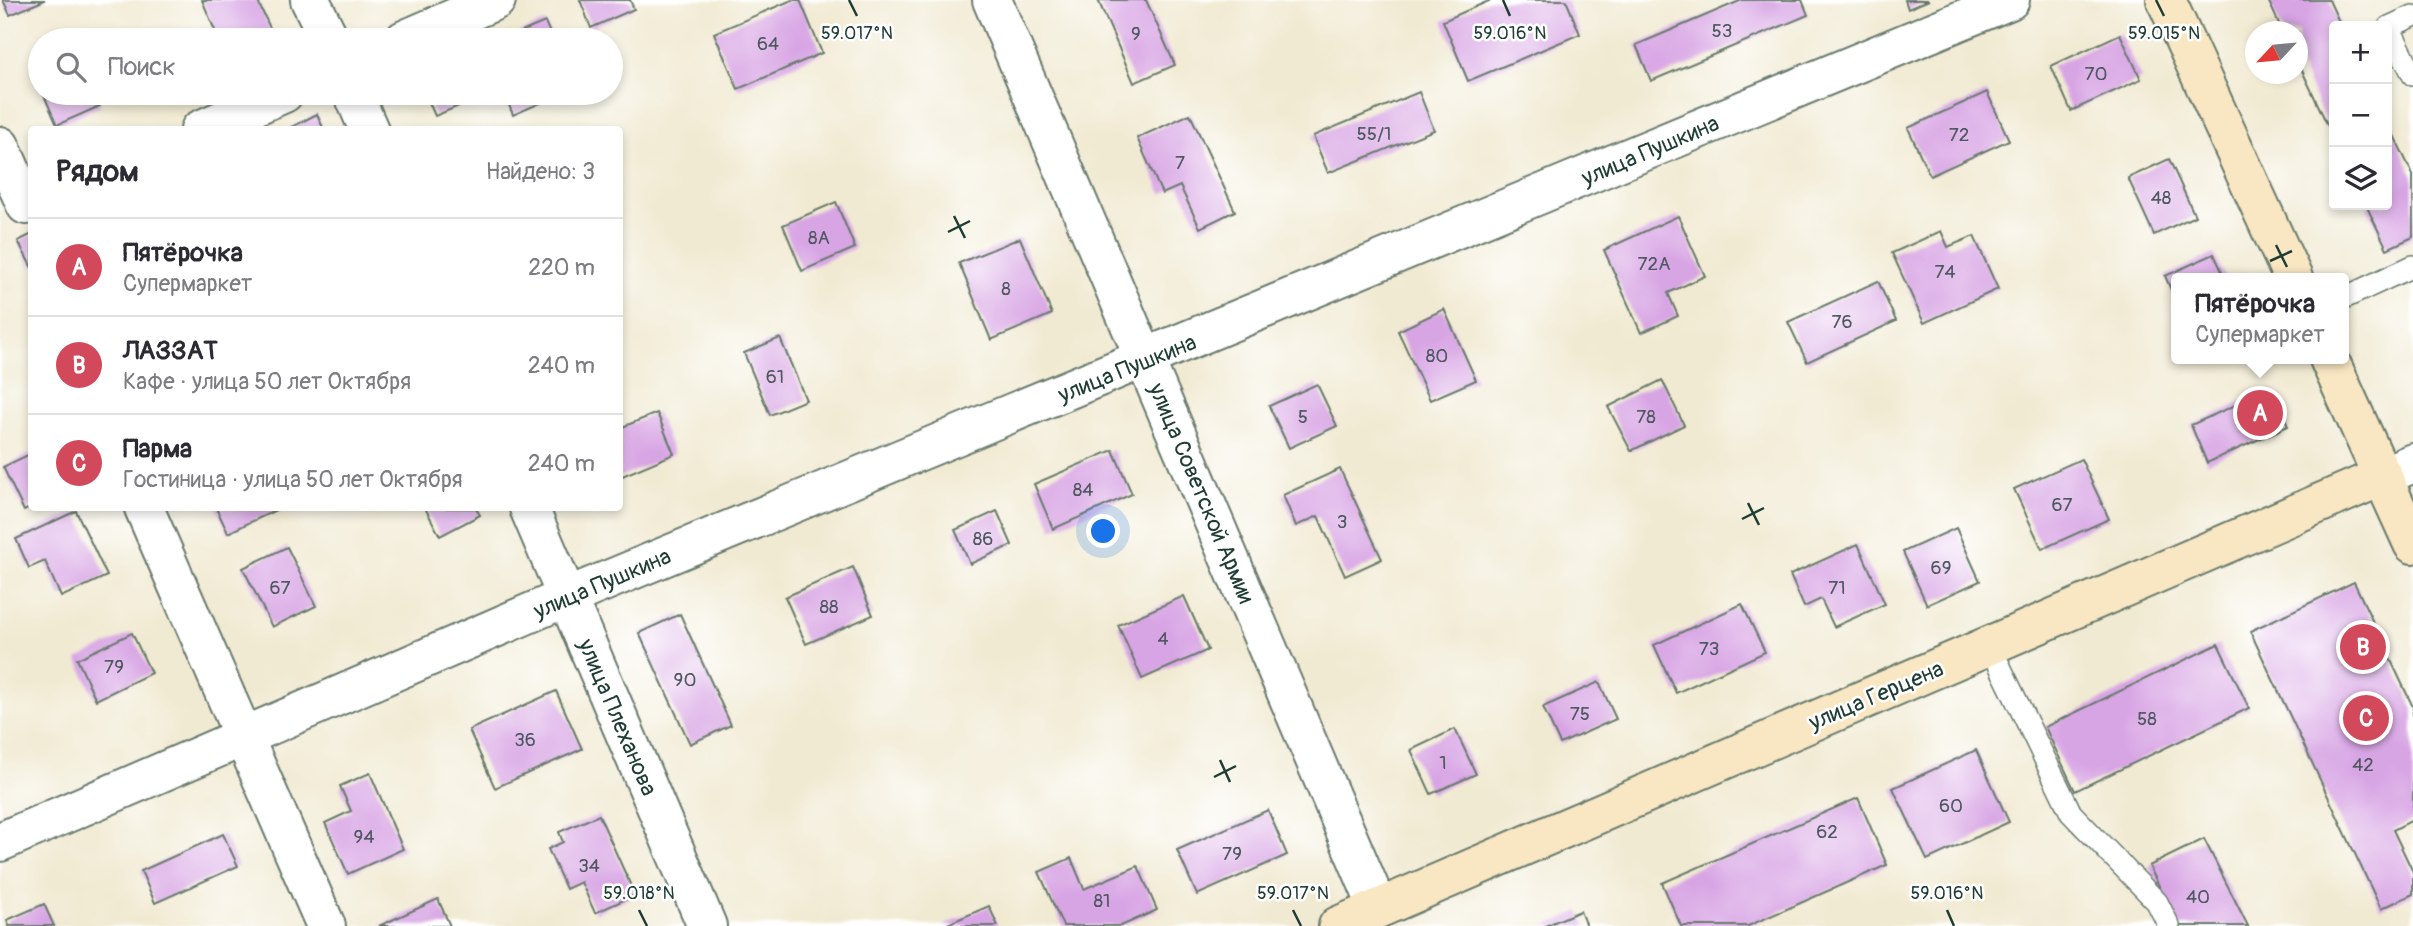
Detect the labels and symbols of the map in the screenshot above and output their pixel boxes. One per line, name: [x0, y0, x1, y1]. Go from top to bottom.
house number: 53: [1712, 19, 1732, 43]
north arrow: [2245, 21, 2308, 84]
text: 59.017°N: [821, 22, 893, 45]
house number: 9: [1131, 22, 1141, 46]
text: 59.016°N: [1474, 22, 1546, 45]
text: 59.015°N: [2128, 22, 2200, 45]
house number: 64: [757, 32, 779, 56]
house number: 70: [2084, 62, 2108, 86]
street label: улица Пушкина: [1576, 109, 1723, 193]
house number: 55/1: [1357, 122, 1391, 146]
house number: 72: [1949, 123, 1969, 147]
house number: 7: [1175, 151, 1185, 175]
house number: 48: [2151, 186, 2171, 210]
house number: 8А: [808, 226, 830, 250]
house number: 72А: [1637, 252, 1671, 276]
house number: 74: [1934, 260, 1956, 284]
house number: 8: [1001, 277, 1011, 301]
house number: 76: [1831, 310, 1853, 334]
street label: улица Пушкина: [1053, 328, 1201, 410]
house number: 80: [1426, 344, 1448, 368]
house number: 61: [766, 365, 784, 389]
street label: улица Советской Армии: [1142, 378, 1261, 608]
pin: A: [2237, 387, 2283, 439]
house number: 5: [1298, 405, 1308, 429]
house number: 78: [1636, 405, 1656, 429]
house number: 84: [1073, 478, 1093, 502]
house number: 67: [2052, 493, 2072, 517]
house number: 3: [1337, 510, 1347, 534]
your location: [1086, 514, 1120, 548]
house number: 86: [973, 527, 993, 551]
street label: улица Пушкина: [528, 542, 675, 626]
house number: 69: [1931, 556, 1951, 580]
house number: 67: [270, 576, 290, 600]
house number: 71: [1828, 576, 1846, 600]
house number: 88: [819, 595, 839, 619]
pin: B: [2340, 621, 2386, 673]
house number: 4: [1157, 627, 1169, 651]
street label: улица Плеханова: [571, 633, 664, 800]
house number: 73: [1699, 637, 1719, 661]
street label: улица Герцена: [1804, 654, 1948, 737]
house number: 79: [104, 655, 124, 679]
house number: 90: [674, 668, 696, 692]
pin: C: [2343, 692, 2389, 744]
house number: 75: [1570, 702, 1590, 726]
house number: 58: [2137, 707, 2157, 731]
house number: 36: [514, 728, 536, 752]
house number: 1: [1439, 751, 1447, 775]
house number: 42: [2352, 753, 2374, 777]
house number: 60: [1939, 794, 1963, 818]
house number: 62: [1816, 820, 1838, 844]
house number: 94: [354, 825, 374, 849]
house number: 79: [1222, 842, 1242, 866]
house number: 34: [578, 854, 600, 878]
text: 59.018°N: [603, 882, 675, 905]
text: 59.017°N: [1257, 882, 1329, 905]
text: 59.016°N: [1911, 882, 1983, 905]
house number: 40: [2186, 885, 2210, 909]
house number: 81: [1093, 889, 1111, 913]

